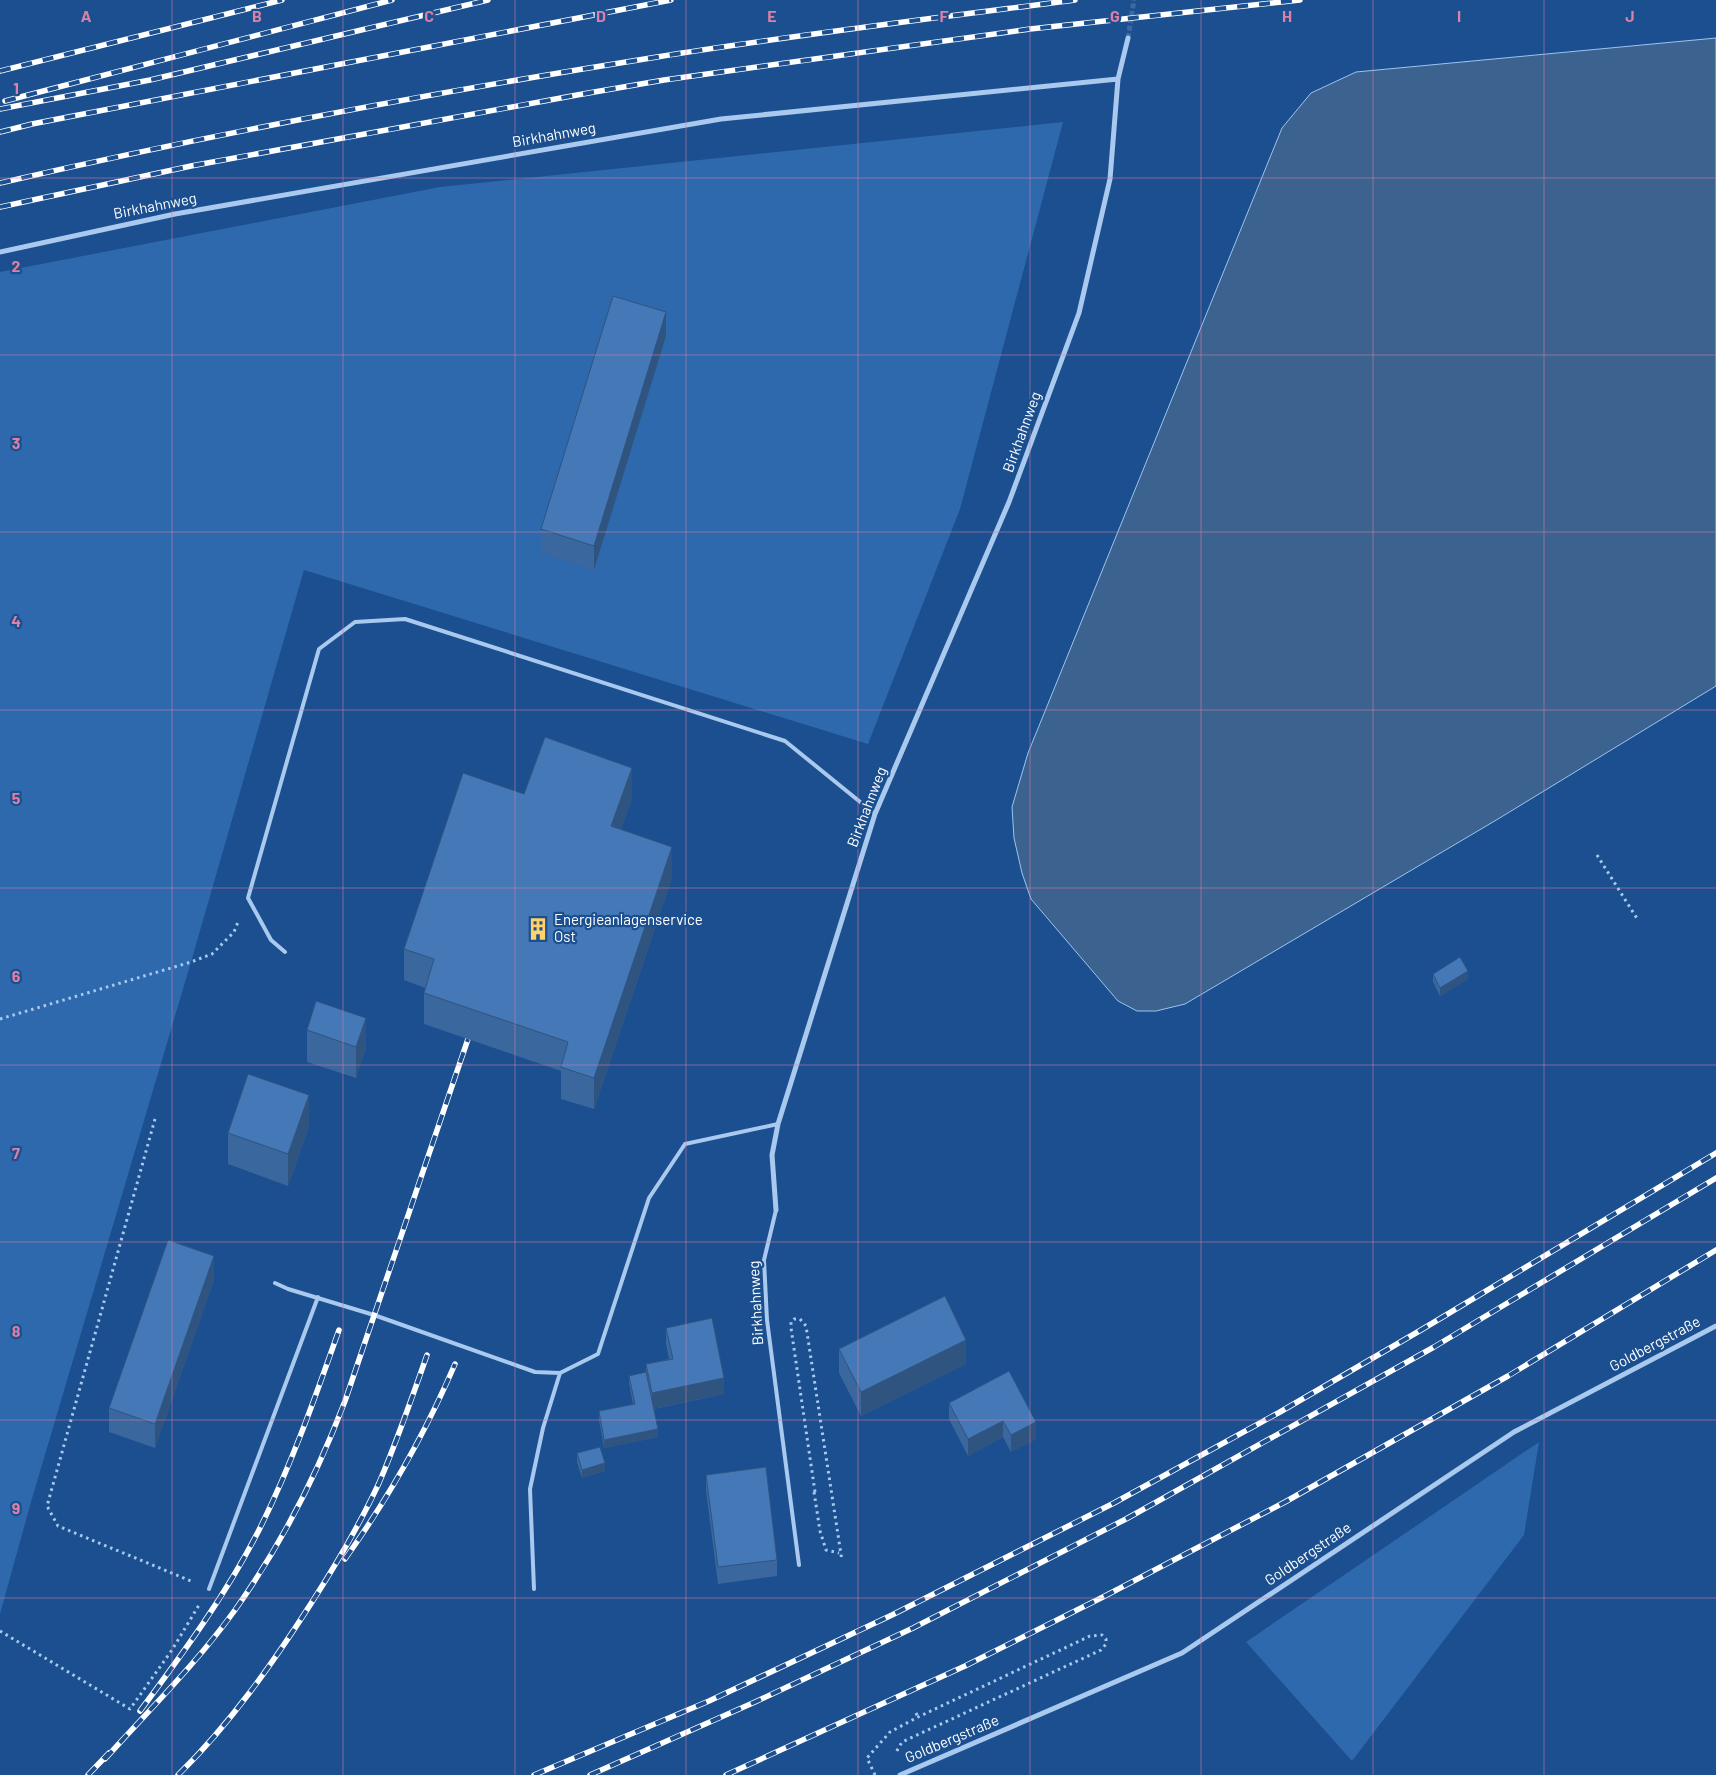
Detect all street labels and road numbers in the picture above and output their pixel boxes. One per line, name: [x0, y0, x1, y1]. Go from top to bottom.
street label: Birkhahnweg: [511, 118, 597, 150]
street label: Birkhahnweg: [112, 188, 198, 222]
street label: Birkhahnweg: [998, 389, 1044, 474]
street label: Birkhahnweg: [843, 764, 890, 849]
street label: Birkhahnweg: [744, 1260, 766, 1346]
street label: Goldbergstraße: [1606, 1312, 1703, 1375]
street label: Goldbergstraße: [1261, 1518, 1354, 1589]
street label: Goldbergstraße: [902, 1710, 1001, 1766]

